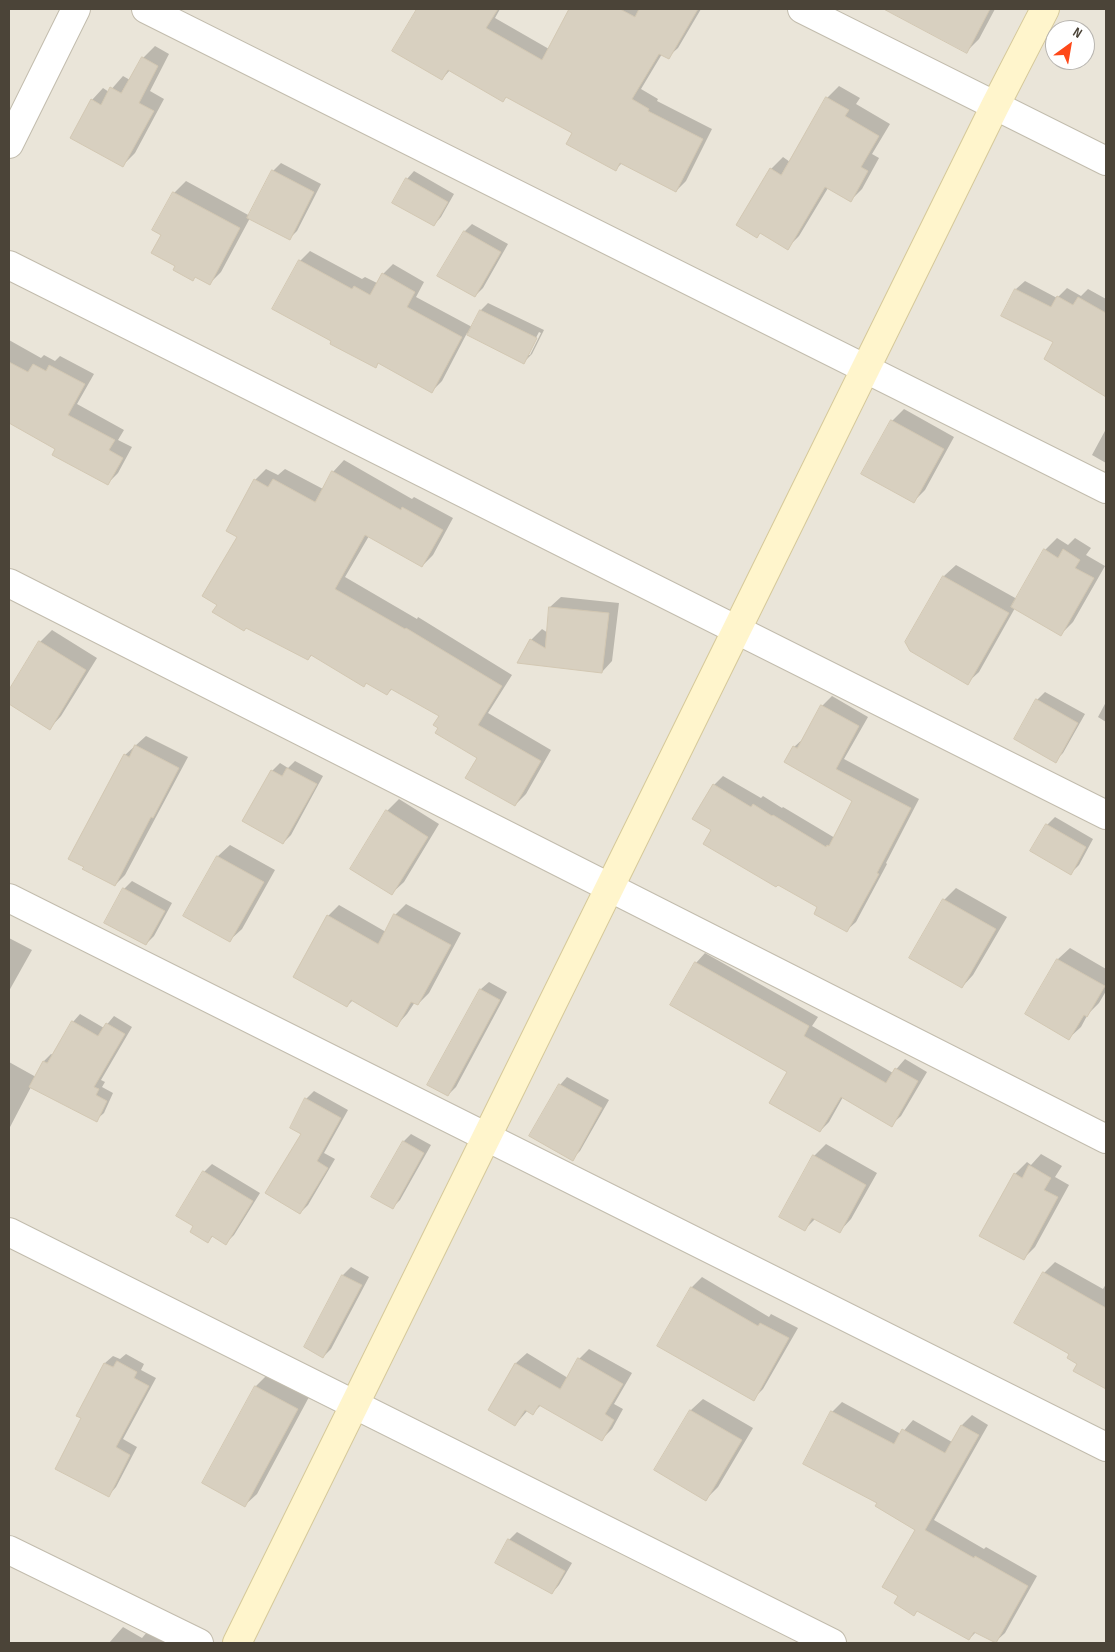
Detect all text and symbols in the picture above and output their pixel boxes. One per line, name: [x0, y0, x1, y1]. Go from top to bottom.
north arrow: [1045, 20, 1095, 70]
text: N: [1070, 24, 1085, 42]

